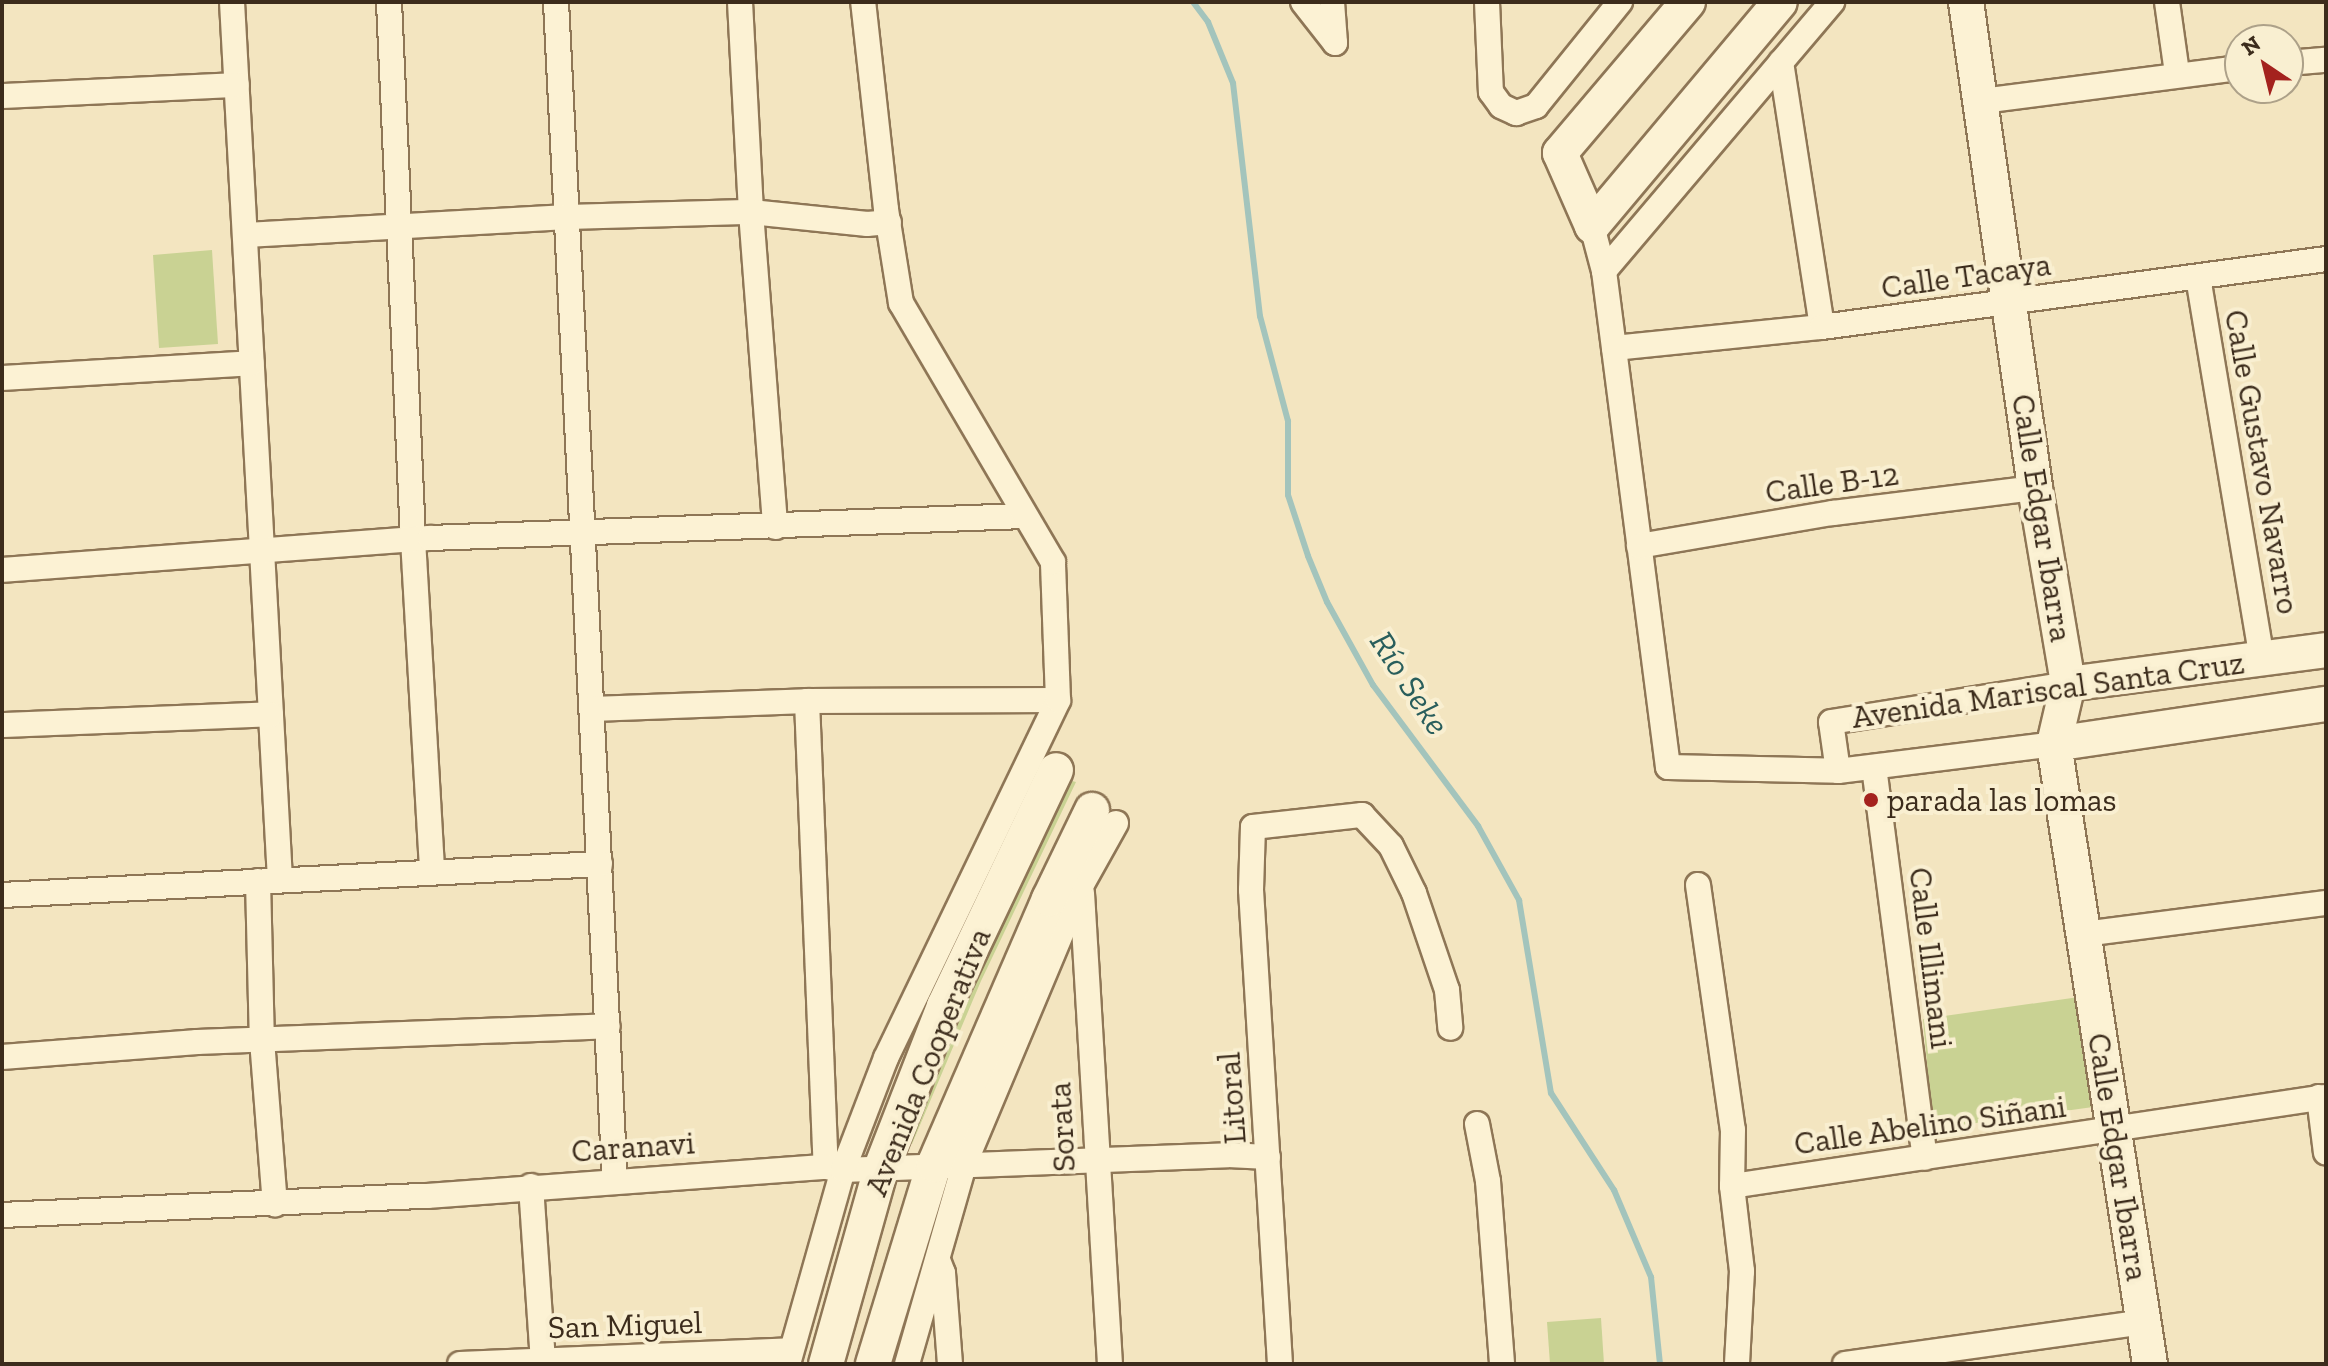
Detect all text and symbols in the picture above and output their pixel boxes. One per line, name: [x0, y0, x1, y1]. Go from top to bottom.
north arrow: [2224, 24, 2304, 104]
text: N: [2236, 30, 2266, 61]
street label: Calle Tacaya: [1879, 245, 2053, 307]
street label: Calle Gustavo Navarro: [2216, 307, 2308, 617]
street label: Calle Edgar Ibarra: [2003, 391, 2081, 645]
street label: Calle B-12: [1763, 455, 1901, 511]
water label: Río Seke: [1362, 624, 1458, 742]
street label: Avenida Mariscal Santa Cruz: [1849, 643, 2247, 737]
place label: parada las lomas: [1887, 781, 2117, 819]
marker: parada las lomas: [1862, 791, 1880, 809]
street label: Calle Illimani: [1901, 865, 1961, 1051]
street label: Avenida Cooperativa: [857, 923, 999, 1201]
street label: Calle Edgar Ibarra: [2079, 1030, 2157, 1284]
street label: Litoral: [1210, 1051, 1254, 1145]
street label: Sorata: [1040, 1081, 1084, 1173]
street label: Calle Abelino Siñani: [1791, 1087, 2069, 1163]
street label: Caranavi: [570, 1124, 696, 1170]
street label: San Miguel: [547, 1303, 703, 1347]

